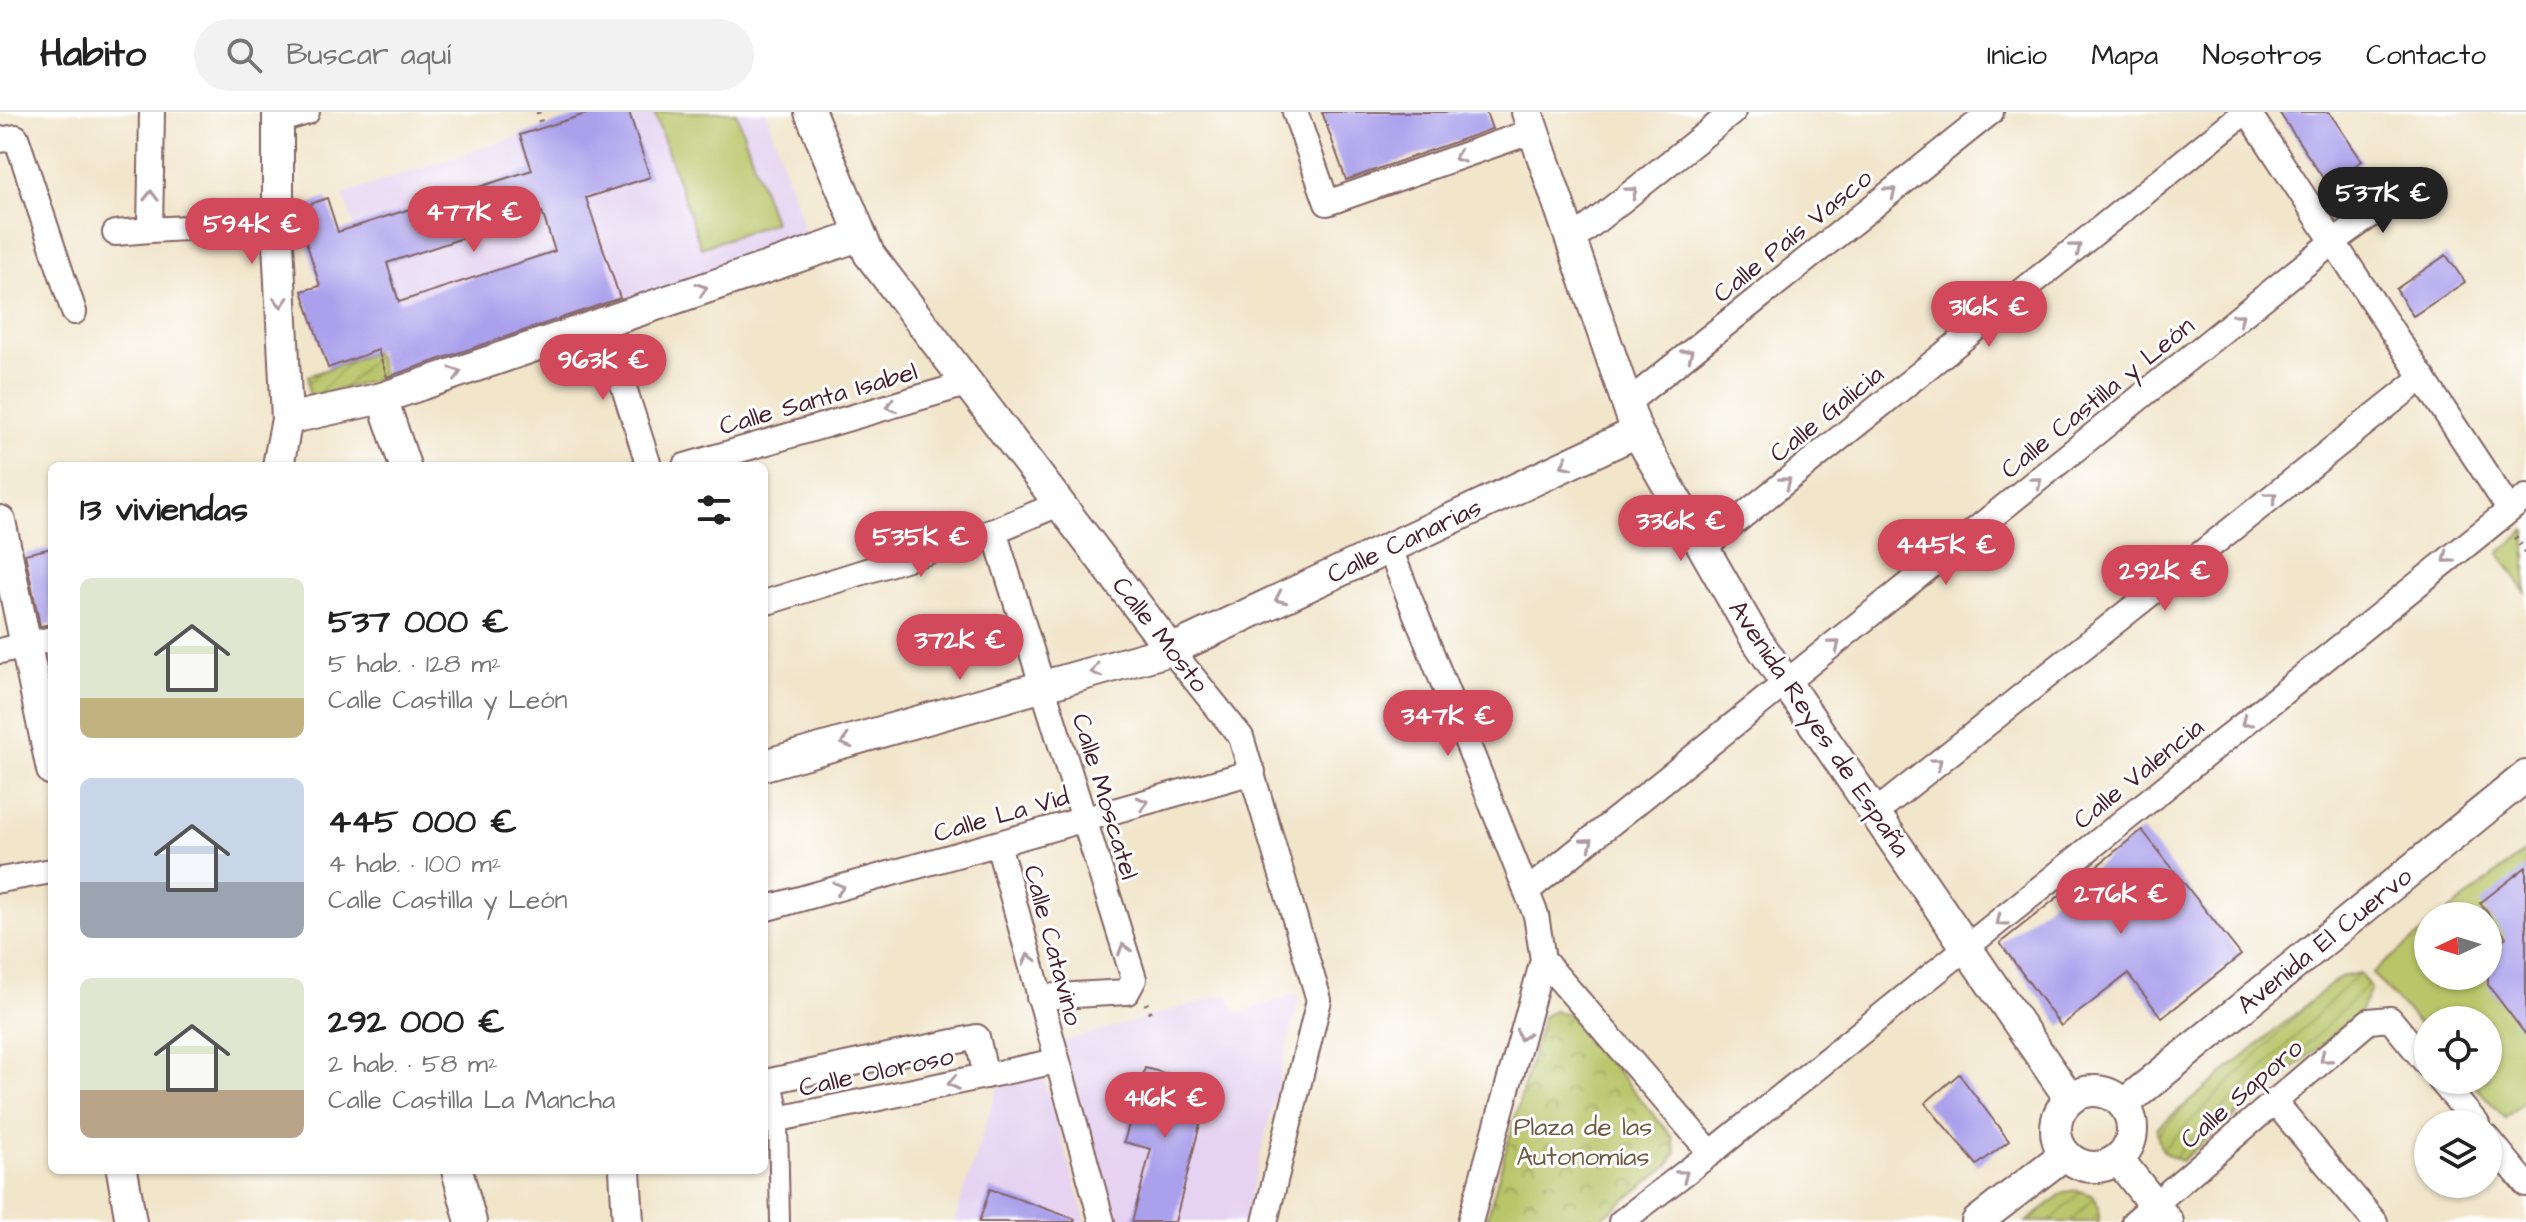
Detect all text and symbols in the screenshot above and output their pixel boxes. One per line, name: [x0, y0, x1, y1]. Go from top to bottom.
search box: [194, 19, 754, 91]
text: Habito: [40, 29, 146, 81]
icon: search: [222, 33, 266, 77]
text: Buscar aquí: [286, 34, 451, 76]
text: Inicio: [1987, 36, 2047, 75]
text: Mapa: [2091, 36, 2158, 75]
text: Nosotros: [2202, 36, 2322, 75]
text: Contacto: [2366, 36, 2486, 75]
one-way arrow: [1453, 148, 1467, 164]
street label: Calle País Vasco: [1705, 160, 1880, 311]
pin: 537K €: [2318, 167, 2448, 235]
text: 537K €: [2336, 175, 2430, 211]
pin: 477K €: [409, 186, 539, 254]
one-way arrow: [1882, 187, 1896, 202]
one-way arrow: [1623, 188, 1638, 202]
one-way arrow: [142, 189, 159, 202]
text: 477K €: [426, 194, 522, 230]
pin: 594K €: [187, 198, 317, 266]
text: 594K €: [203, 206, 301, 242]
one-way arrow: [2067, 244, 2082, 258]
pin: 316K €: [1924, 281, 2054, 349]
one-way arrow: [694, 282, 708, 298]
text: 316K €: [1949, 289, 2029, 325]
one-way arrow: [272, 296, 289, 309]
street label: Calle Castilla y León: [1993, 308, 2203, 489]
one-way arrow: [2230, 313, 2244, 328]
pin: 963K €: [538, 334, 668, 402]
text: 963K €: [557, 342, 649, 378]
one-way arrow: [1679, 349, 1693, 364]
street label: Calle Santa Isabel: [715, 353, 921, 444]
street label: Calle Galicia: [1762, 357, 1891, 471]
one-way arrow: [448, 366, 462, 382]
one-way arrow: [885, 397, 899, 413]
one-way arrow: [1560, 454, 1574, 470]
one-way arrow: [1777, 477, 1792, 491]
one-way arrow: [2028, 477, 2042, 492]
text: 13 viviendas: [80, 486, 248, 534]
icon: filters: [692, 488, 736, 532]
street label: Calle Canarias: [1321, 489, 1488, 592]
one-way arrow: [2263, 492, 2277, 507]
pin: 336K €: [1616, 495, 1746, 563]
text: 336K €: [1636, 503, 1726, 539]
pin: 535K €: [856, 511, 986, 579]
text: 535K €: [873, 519, 969, 555]
pin: 445K €: [1881, 519, 2011, 587]
text: 445K €: [1896, 527, 1996, 563]
pin: 292K €: [2100, 545, 2230, 613]
one-way arrow: [2443, 548, 2458, 563]
text: 292K €: [2119, 553, 2211, 589]
street label: Calle Mosto: [1103, 569, 1217, 701]
one-way arrow: [1274, 588, 1288, 604]
street label: Avenida Reyes de España: [1718, 593, 1919, 865]
text: 537 000 €: [328, 598, 509, 646]
icon: home: [144, 610, 240, 706]
pin: 372K €: [895, 614, 1025, 682]
text: 372K €: [915, 622, 1005, 658]
one-way arrow: [1826, 641, 1841, 655]
text: 5 hab. · 128 m²: [328, 646, 501, 682]
one-way arrow: [1090, 662, 1104, 679]
text: Calle Castilla y León: [328, 682, 568, 718]
pin: 347K €: [1383, 690, 1513, 758]
text: 347K €: [1401, 698, 1495, 734]
street label: Calle Moscatel: [1063, 709, 1147, 884]
street label: Calle Valencia: [2066, 710, 2212, 838]
one-way arrow: [2241, 712, 2256, 726]
one-way arrow: [840, 733, 854, 749]
one-way arrow: [1928, 759, 1943, 773]
street label: Calle La Vid: [929, 778, 1073, 851]
one-way arrow: [1136, 795, 1150, 812]
text: 445 000 €: [328, 798, 517, 846]
icon: home: [144, 810, 240, 906]
one-way arrow: [1579, 838, 1594, 853]
text: 4 hab. · 100 m²: [328, 846, 501, 882]
street label: Avenida El Cuervo: [2229, 859, 2420, 1023]
street label: Calle Catavino: [1014, 861, 1092, 1030]
pin: 276K €: [2056, 868, 2186, 936]
text: 276K €: [2074, 876, 2168, 912]
one-way arrow: [832, 881, 846, 898]
text: Calle Castilla y León: [328, 882, 568, 918]
north arrow: [2414, 902, 2502, 990]
map controls: [2414, 902, 2502, 1198]
one-way arrow: [1995, 911, 2010, 925]
one-way arrow: [1117, 942, 1133, 956]
one-way arrow: [1022, 952, 1038, 966]
text: 292 000 €: [328, 998, 505, 1046]
button: locate: [2414, 1006, 2502, 1094]
icon: home: [144, 1010, 240, 1106]
one-way arrow: [1515, 1028, 1531, 1042]
street label: Calle Saporo: [2172, 1030, 2311, 1157]
street label: Calle Oloroso: [796, 1038, 957, 1106]
text: 2 hab. · 58 m²: [328, 1046, 498, 1082]
one-way arrow: [2320, 1048, 2335, 1063]
pin: 416K €: [1100, 1072, 1230, 1140]
one-way arrow: [947, 1074, 960, 1091]
text: 416K €: [1123, 1080, 1207, 1116]
text: Calle Castilla La Mancha: [328, 1082, 615, 1118]
park label: Plaza de las Autonomías: [1514, 1109, 1652, 1175]
button: layers: [2414, 1110, 2502, 1198]
one-way arrow: [1674, 1170, 1689, 1184]

